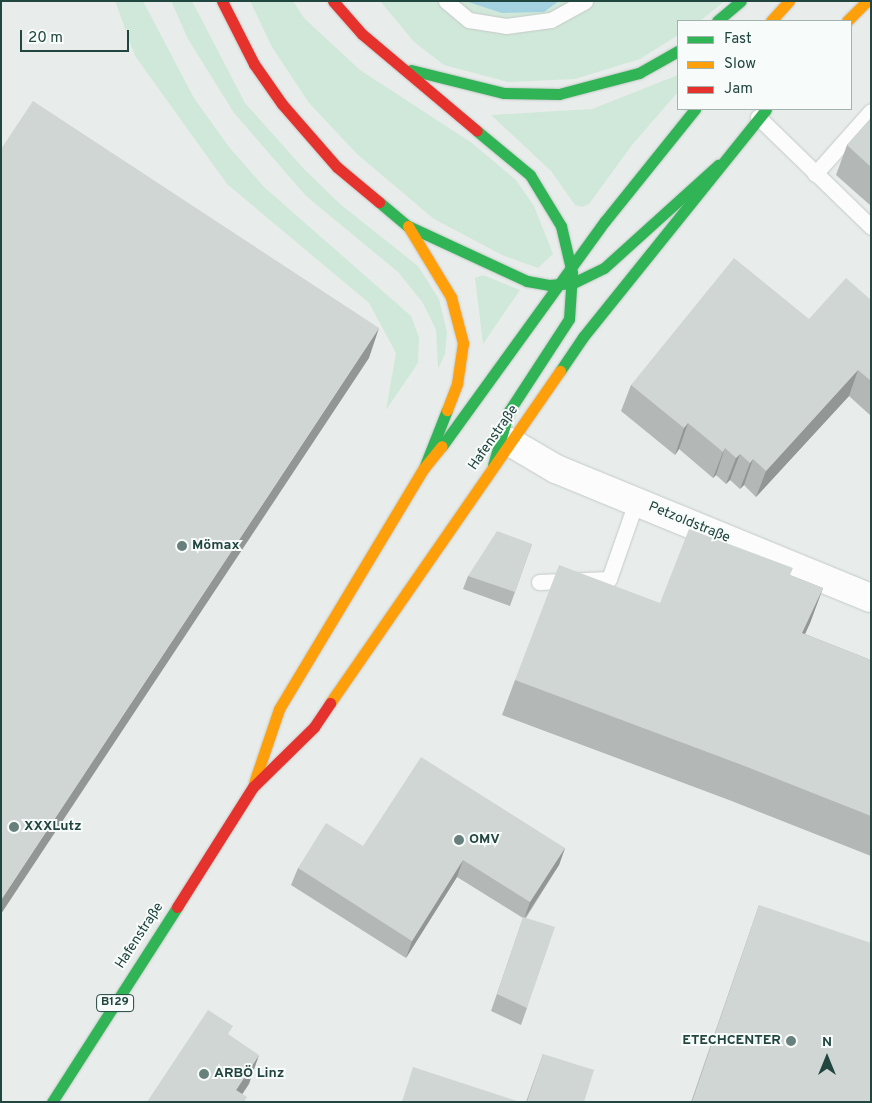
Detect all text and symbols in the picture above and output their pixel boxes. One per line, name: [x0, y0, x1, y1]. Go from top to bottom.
scale bar: [22, 20, 131, 52]
legend: [677, 20, 852, 110]
text: 20 m: [28, 29, 63, 48]
text: Fast: [724, 30, 752, 49]
text: Slow: [724, 55, 756, 74]
text: Jam: [724, 80, 753, 99]
street label: Hafenstraße: [465, 402, 523, 474]
street label: Petzoldstraße: [646, 499, 732, 547]
place label: Mömax: [192, 538, 240, 554]
marker: Mömax: [176, 540, 188, 552]
place label: XXXLutz: [24, 819, 82, 835]
marker: XXXLutz: [8, 821, 20, 833]
place label: OMV: [469, 832, 500, 848]
marker: OMV: [453, 834, 465, 846]
street label: Hafenstraße: [112, 900, 168, 972]
road number: B129: [95, 994, 135, 1012]
place label: ETECHCENTER: [682, 1033, 781, 1049]
north arrow: [802, 1033, 852, 1083]
text: N: [822, 1034, 832, 1051]
marker: ETECHCENTER: [785, 1035, 797, 1047]
place label: ARBÖ Linz: [214, 1066, 284, 1082]
marker: ARBÖ Linz: [198, 1068, 210, 1080]

